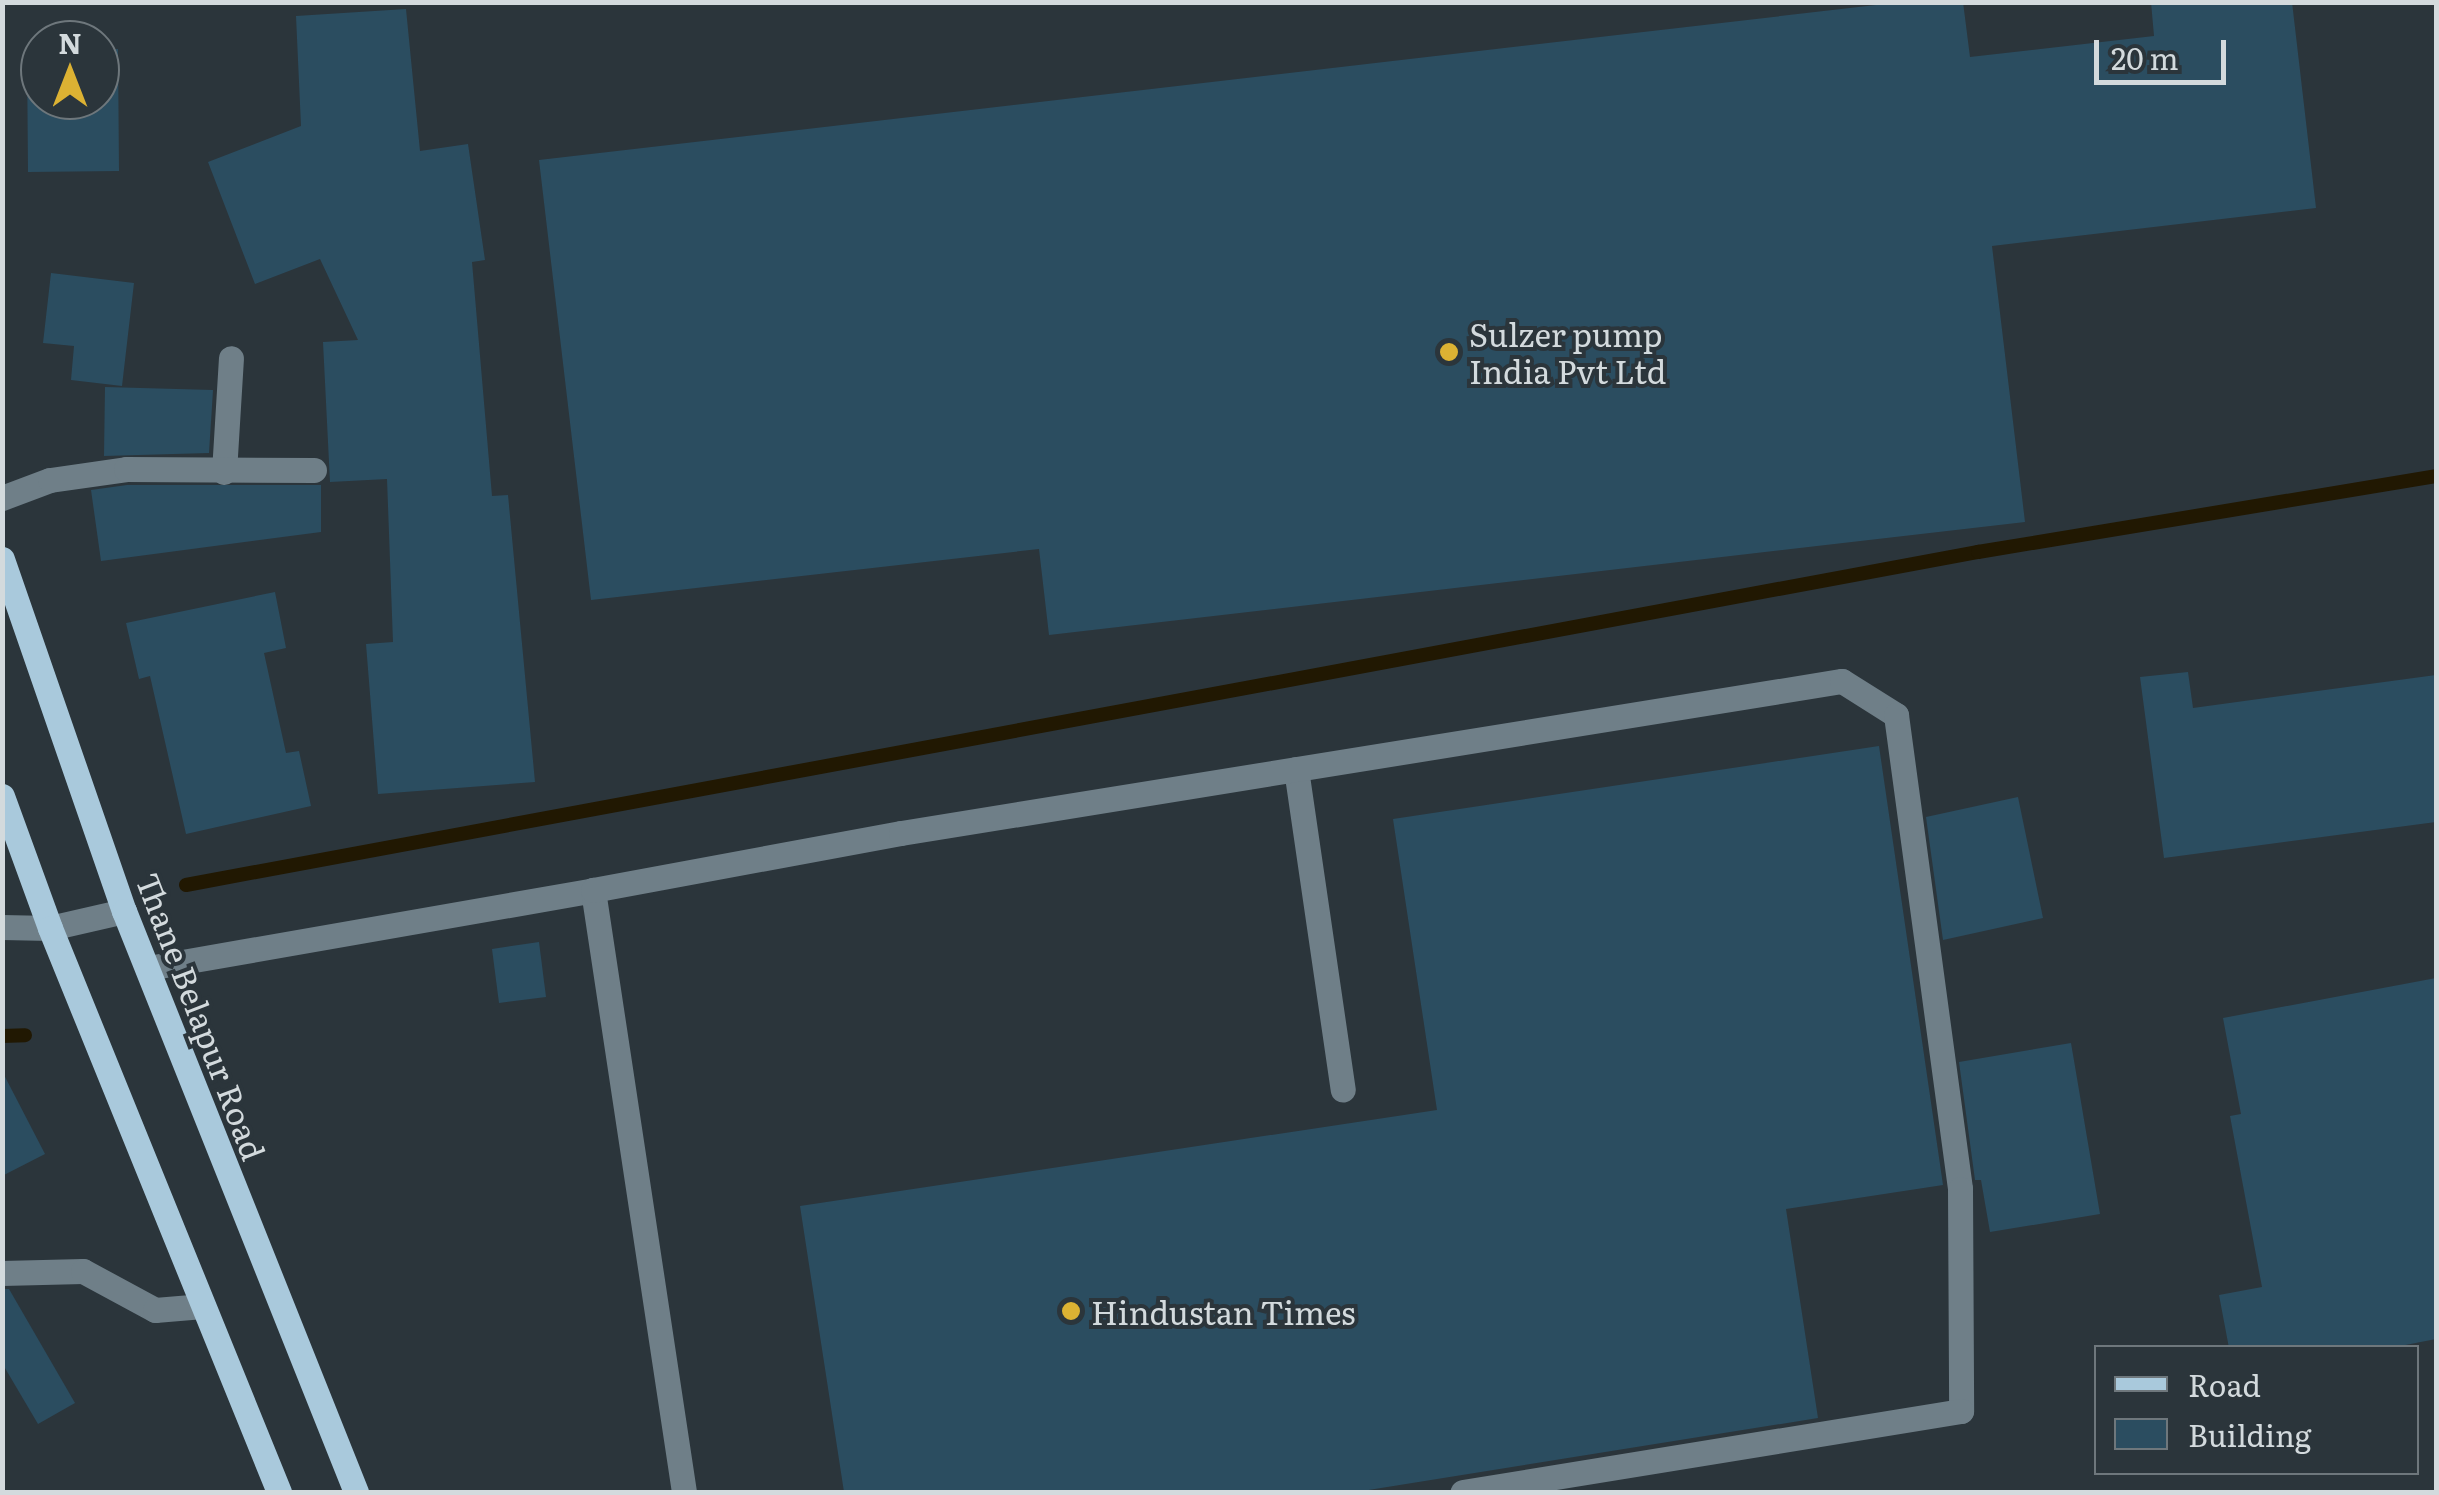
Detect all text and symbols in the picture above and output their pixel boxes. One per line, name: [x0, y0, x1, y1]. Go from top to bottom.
north arrow: [20, 20, 120, 120]
scale bar: [2099, 20, 2232, 82]
text: N: [58, 21, 82, 63]
text: 20 m: [2111, 35, 2179, 79]
place label: Sulzer pump India Pvt Ltd: [1469, 315, 1666, 390]
marker: Sulzer pump India Pvt Ltd: [1438, 341, 1460, 363]
street label: Thane Belapur Road: [130, 867, 274, 1165]
place label: Hindustan Times: [1091, 1292, 1356, 1330]
marker: Hindustan Times: [1060, 1300, 1082, 1322]
legend: [2094, 1345, 2419, 1475]
text: Road: [2188, 1362, 2261, 1406]
text: Building: [2188, 1412, 2312, 1456]

